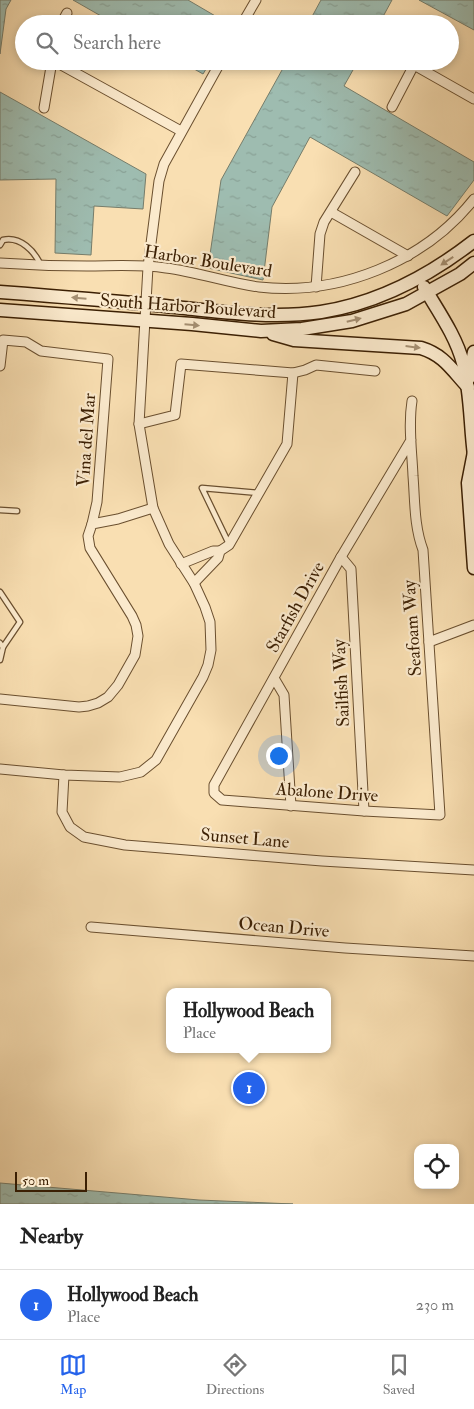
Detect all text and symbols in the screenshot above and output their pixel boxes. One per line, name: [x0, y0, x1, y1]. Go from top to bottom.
search box: [15, 15, 459, 70]
icon: search: [33, 29, 61, 57]
text: Search here: [73, 31, 161, 55]
street label: Harbor Boulevard: [142, 240, 274, 283]
one-way arrow: [441, 256, 454, 266]
street label: South Harbor Boulevard: [99, 289, 277, 324]
one-way arrow: [71, 294, 87, 302]
one-way arrow: [346, 316, 361, 324]
one-way arrow: [185, 321, 201, 329]
one-way arrow: [405, 343, 421, 351]
street label: Vina del Mar: [72, 392, 101, 488]
street label: Starfish Drive: [261, 557, 330, 657]
street label: Seafoam Way: [398, 578, 427, 677]
street label: Sailfish Way: [328, 637, 355, 727]
your location: [266, 743, 292, 769]
street label: Abalone Drive: [274, 777, 379, 808]
street label: Sunset Lane: [200, 823, 291, 854]
street label: Ocean Drive: [238, 912, 331, 943]
popup: [166, 988, 331, 1053]
text: Hollywood Beach: [183, 999, 314, 1023]
text: Place: [183, 1023, 216, 1043]
pin: 1: [233, 1069, 265, 1107]
map controls: [414, 1144, 459, 1189]
button: locate: [414, 1144, 459, 1189]
scale bar: [15, 1169, 88, 1192]
text: 50 m: [22, 1172, 49, 1189]
text: Nearby: [20, 1223, 83, 1250]
text: Hollywood Beach: [67, 1283, 198, 1307]
text: 1: [33, 1295, 39, 1315]
text: 230 m: [416, 1295, 454, 1315]
text: Place: [67, 1307, 100, 1327]
tab: Map: [59, 1351, 87, 1398]
tab: Directions: [206, 1351, 264, 1398]
tab: Saved: [383, 1351, 415, 1398]

